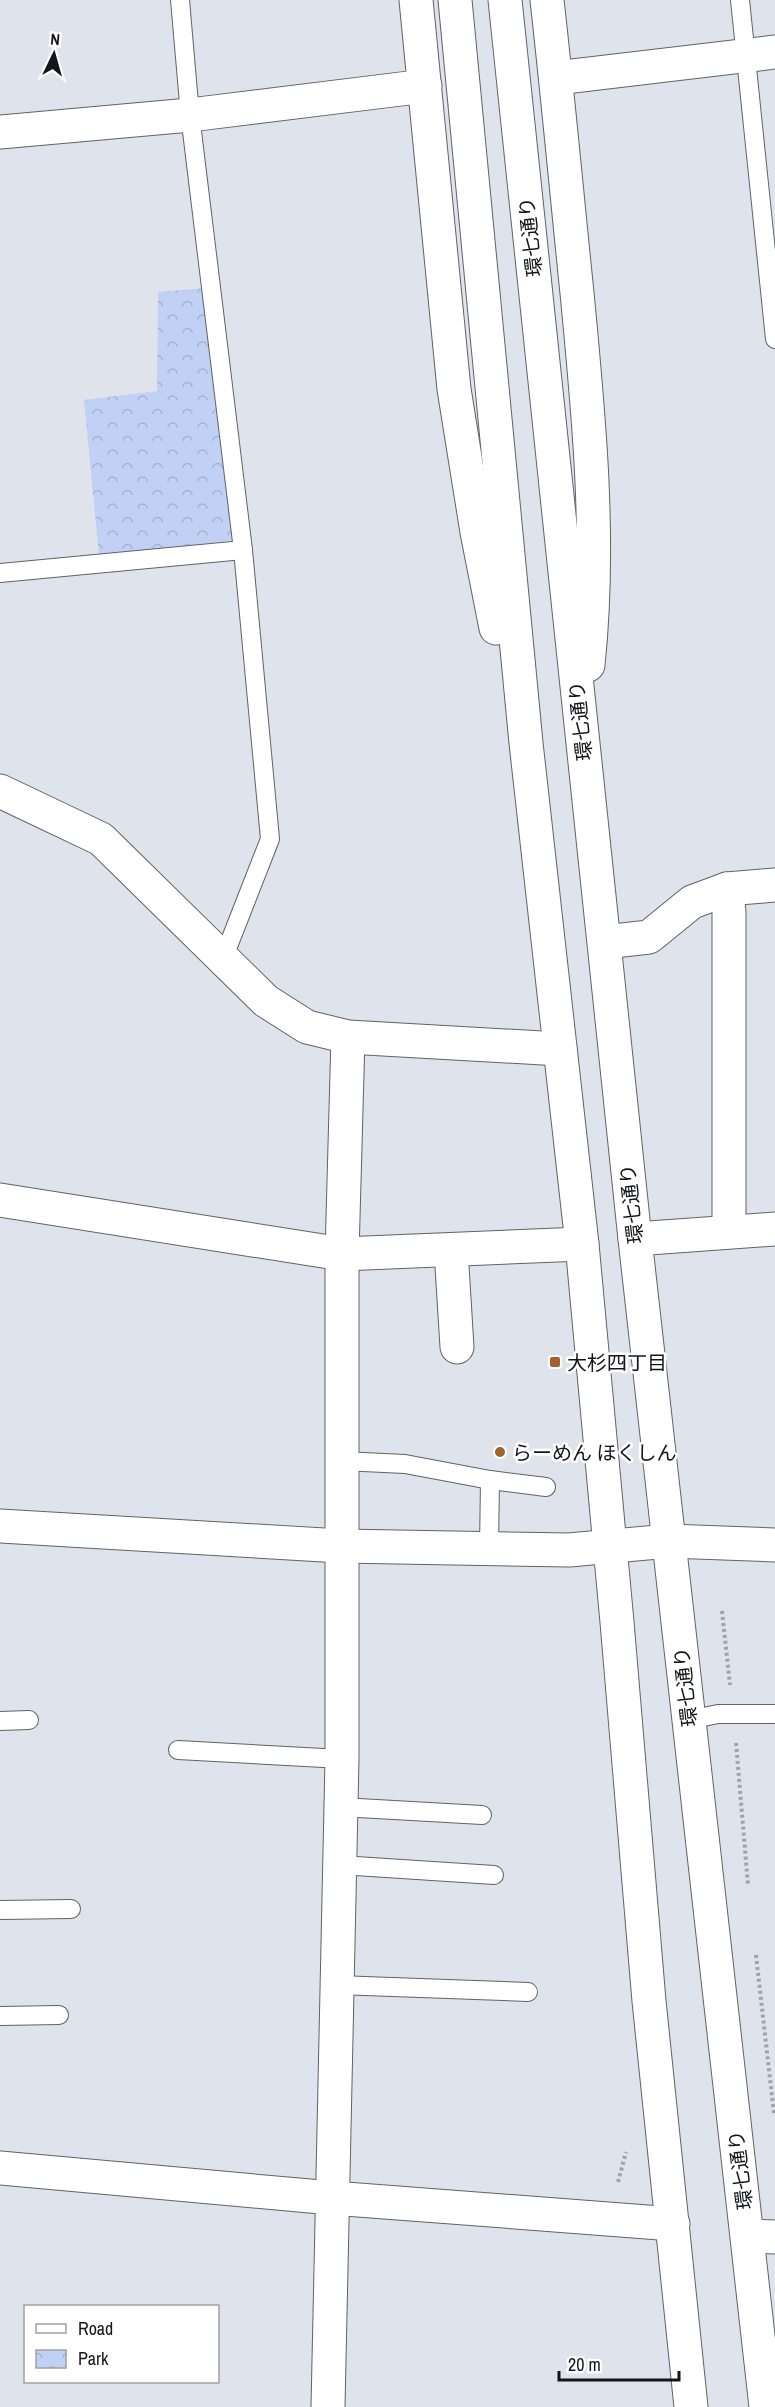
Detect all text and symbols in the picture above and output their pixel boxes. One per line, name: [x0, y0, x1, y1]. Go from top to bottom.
north arrow: [24, 24, 84, 84]
text: N: [50, 28, 61, 50]
street label: 環七通り: [512, 196, 548, 278]
street label: 環七通り: [562, 680, 598, 762]
street label: 環七通り: [613, 1163, 649, 1245]
place label: 大杉四丁目: [567, 1349, 667, 1376]
marker: 大杉四丁目: [548, 1355, 562, 1369]
place label: らーめん ほくしん: [512, 1439, 677, 1466]
marker: らーめん ほくしん: [493, 1445, 507, 1459]
street label: 環七通り: [667, 1646, 703, 1728]
street label: 環七通り: [722, 2129, 758, 2211]
legend: [24, 2305, 219, 2383]
text: Road: [78, 2316, 113, 2341]
scale bar: [559, 2344, 679, 2382]
text: Park: [78, 2346, 109, 2371]
text: 20 m: [568, 2352, 601, 2377]

